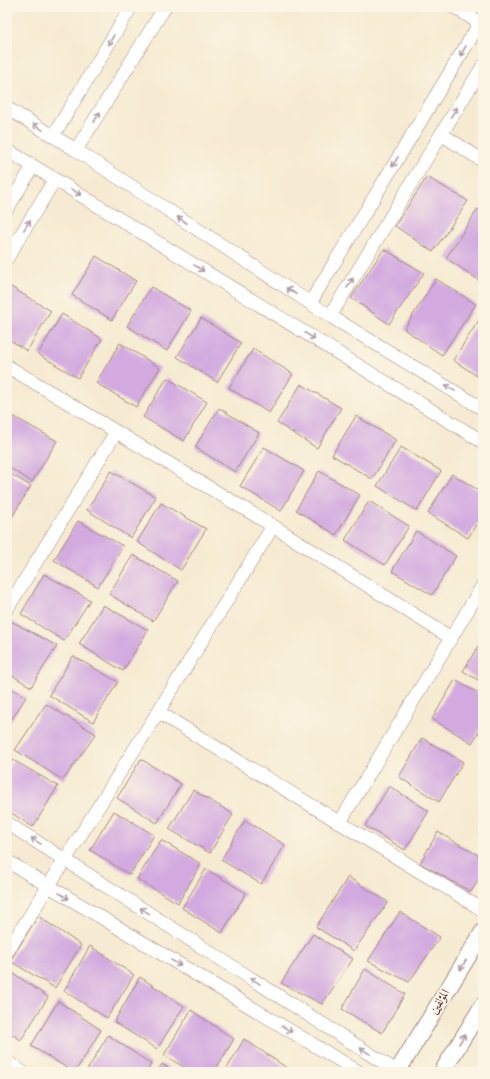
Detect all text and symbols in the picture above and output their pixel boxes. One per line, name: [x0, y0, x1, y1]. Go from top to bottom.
one-way arrow: [106, 34, 114, 46]
one-way arrow: [458, 45, 466, 57]
one-way arrow: [451, 106, 459, 118]
one-way arrow: [93, 111, 101, 123]
one-way arrow: [32, 122, 44, 130]
one-way arrow: [391, 156, 399, 168]
one-way arrow: [70, 189, 82, 197]
one-way arrow: [177, 216, 188, 224]
one-way arrow: [24, 219, 32, 231]
one-way arrow: [193, 264, 205, 272]
one-way arrow: [347, 277, 355, 289]
one-way arrow: [286, 287, 297, 295]
one-way arrow: [304, 332, 316, 340]
one-way arrow: [444, 384, 456, 392]
one-way arrow: [30, 837, 42, 845]
one-way arrow: [58, 892, 69, 900]
one-way arrow: [140, 907, 151, 915]
one-way arrow: [170, 959, 182, 967]
one-way arrow: [458, 959, 466, 971]
one-way arrow: [250, 977, 261, 985]
street label: المؤلفين: [425, 986, 455, 1018]
one-way arrow: [281, 1026, 293, 1034]
one-way arrow: [459, 1033, 467, 1045]
one-way arrow: [360, 1047, 371, 1055]

